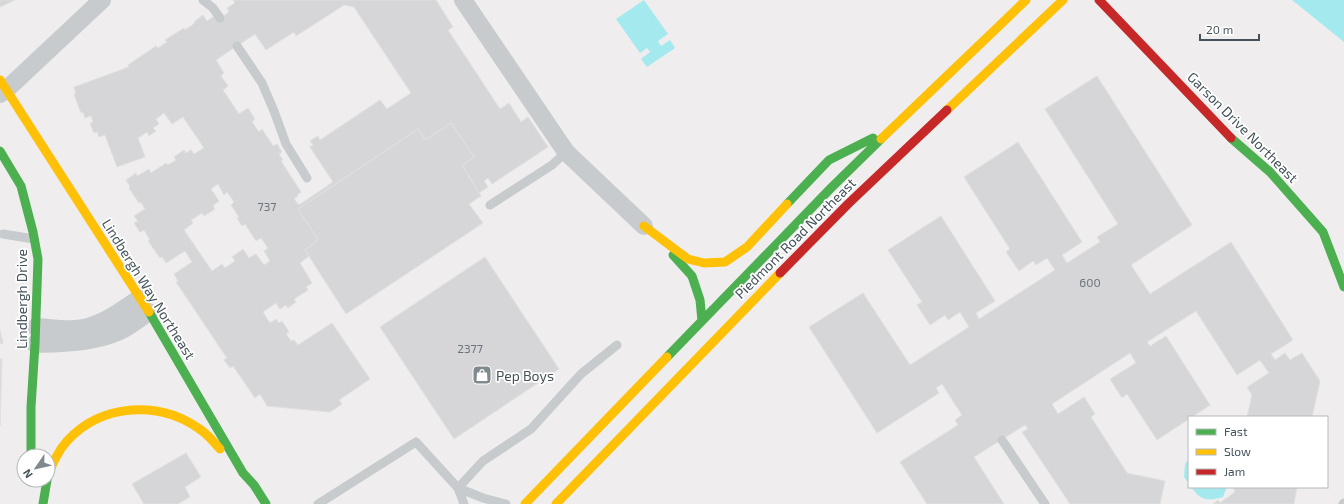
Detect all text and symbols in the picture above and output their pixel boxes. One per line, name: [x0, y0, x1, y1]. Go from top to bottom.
scale bar: [1200, 16, 1259, 42]
text: 20 m: [1206, 22, 1233, 36]
street label: Garson Drive Northeast: [1184, 68, 1302, 186]
street label: Piedmont Road Northeast: [731, 174, 859, 302]
house number: 737: [258, 199, 276, 213]
street label: Lindbergh Way Northeast: [99, 216, 199, 362]
street label: Lindbergh Drive: [13, 249, 30, 349]
house number: 600: [1079, 275, 1101, 289]
house number: 2377: [457, 341, 483, 355]
shop icon: Pep Boys: [471, 364, 493, 386]
place label: Pep Boys: [496, 367, 554, 384]
legend: [1188, 416, 1328, 488]
text: Fast: [1224, 424, 1248, 438]
text: Slow: [1224, 444, 1251, 458]
north arrow: [16, 448, 56, 488]
text: Jam: [1224, 464, 1245, 478]
text: N: [20, 467, 35, 481]

